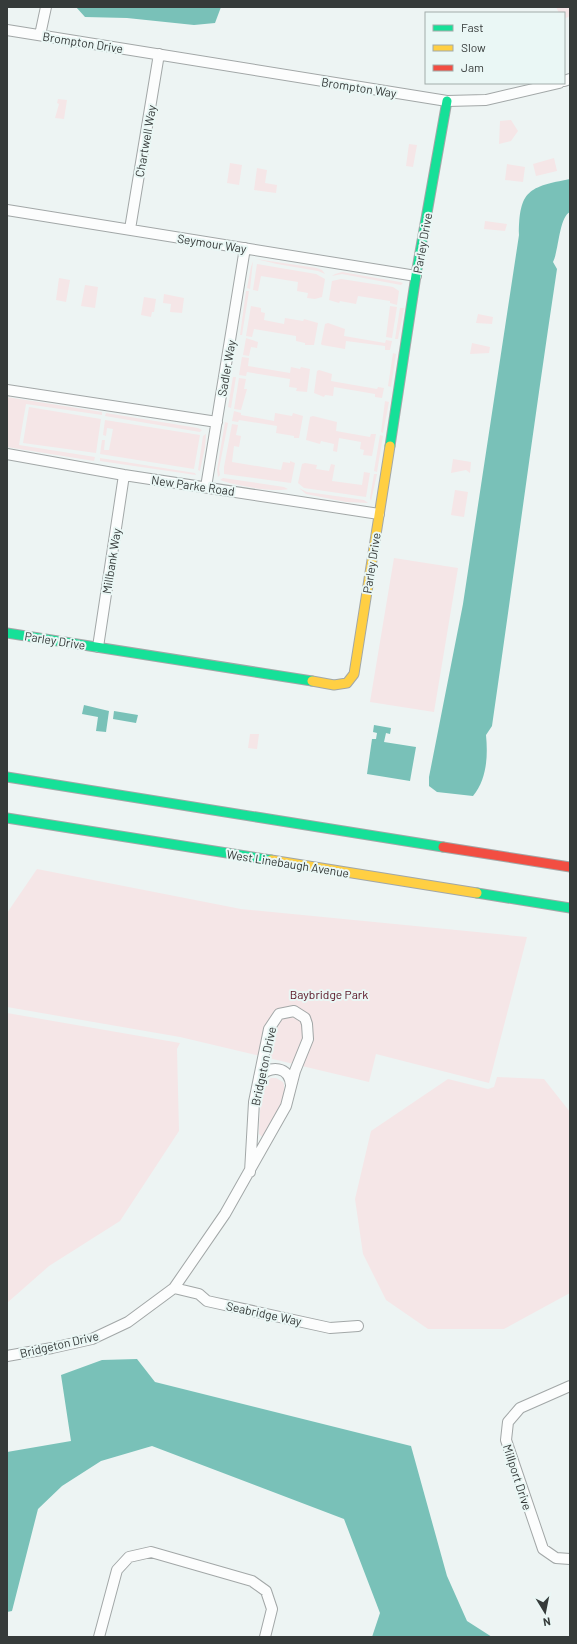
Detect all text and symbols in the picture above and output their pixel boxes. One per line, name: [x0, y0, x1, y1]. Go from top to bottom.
legend: [425, 12, 565, 84]
text: Fast: [461, 20, 484, 34]
street label: Brompton Drive: [42, 29, 124, 55]
text: Slow: [461, 40, 486, 54]
text: Jam: [461, 60, 484, 74]
street label: Brompton Way: [320, 74, 398, 100]
street label: Chartwell Way: [132, 103, 158, 178]
street label: Parley Drive: [410, 212, 434, 274]
street label: Seymour Way: [176, 231, 248, 255]
street label: Sadler Way: [214, 338, 238, 397]
street label: New Parke Road: [150, 472, 236, 498]
street label: Millbank Way: [99, 527, 123, 595]
street label: Parley Drive: [359, 532, 383, 594]
street label: Parley Drive: [24, 628, 86, 652]
street label: West Linebaugh Avenue: [226, 846, 350, 880]
park label: Baybridge Park: [290, 987, 368, 1001]
street label: Bridgeton Drive: [248, 1025, 278, 1107]
street label: Seabridge Way: [225, 1298, 303, 1328]
street label: Bridgeton Drive: [18, 1328, 100, 1360]
street label: Millport Drive: [501, 1442, 535, 1512]
north arrow: [525, 1592, 565, 1632]
text: N: [542, 1615, 552, 1629]

